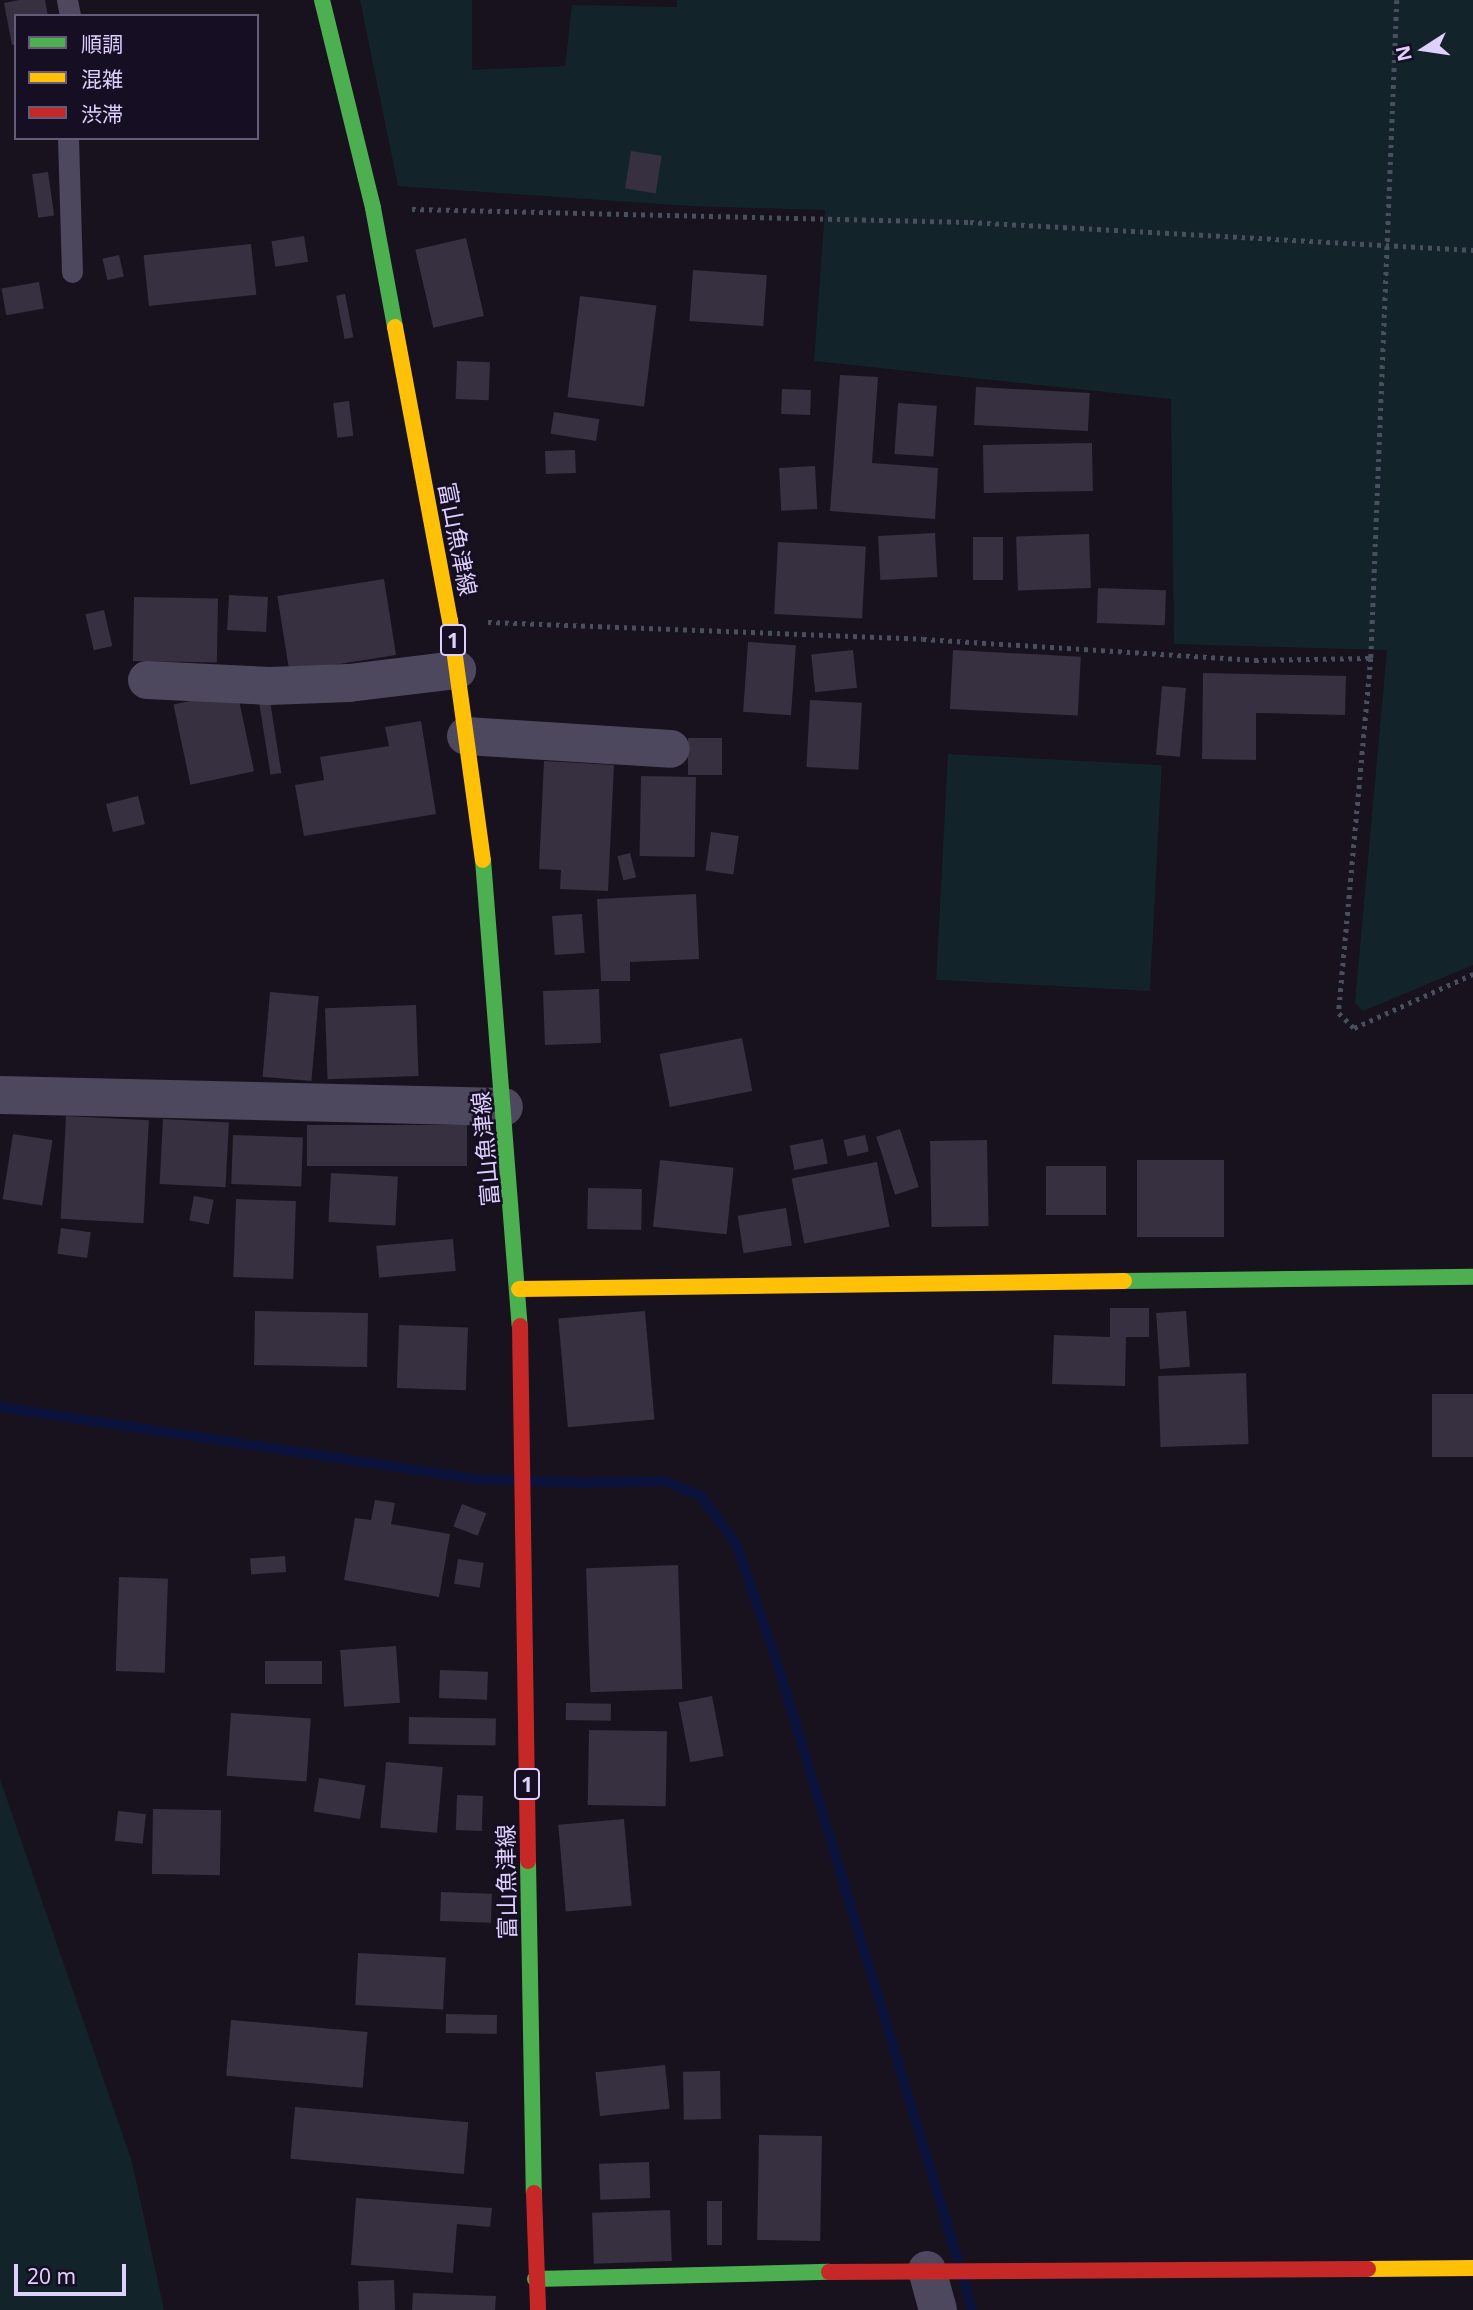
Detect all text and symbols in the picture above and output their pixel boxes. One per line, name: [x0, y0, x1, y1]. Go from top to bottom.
legend: [14, 14, 259, 140]
north arrow: [1389, 14, 1459, 84]
text: 順調: [81, 30, 123, 58]
text: N: [1389, 43, 1418, 64]
text: 混雑: [81, 65, 123, 93]
text: 渋滞: [81, 100, 123, 128]
street label: 富山魚津線: [433, 480, 483, 598]
road number: 1: [439, 622, 467, 658]
street label: 富山魚津線: [466, 1091, 504, 1207]
road number: 1: [513, 1766, 541, 1802]
street label: 富山魚津線: [491, 1824, 521, 1940]
scale bar: [18, 2250, 130, 2294]
text: 20 m: [27, 2262, 76, 2290]

